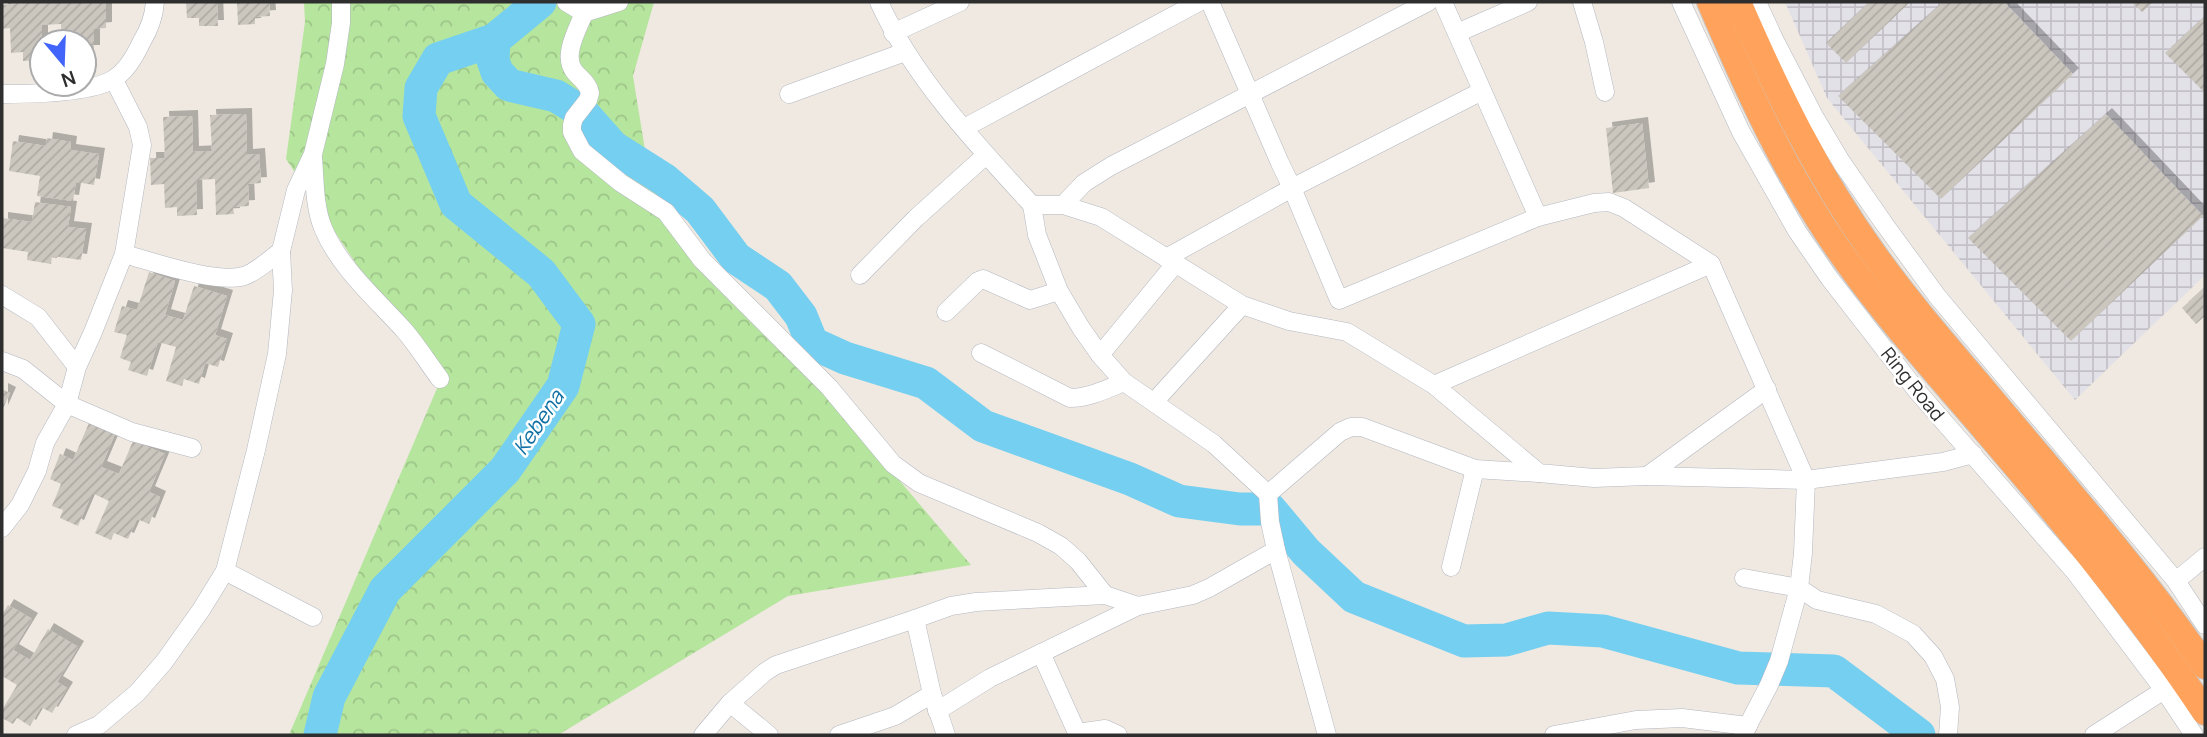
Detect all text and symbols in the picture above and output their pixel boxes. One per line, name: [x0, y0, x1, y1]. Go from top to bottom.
north arrow: [28, 28, 98, 98]
text: N: [58, 65, 79, 94]
street label: Ring Road: [1875, 342, 1951, 426]
water label: Kebena: [506, 383, 571, 460]

